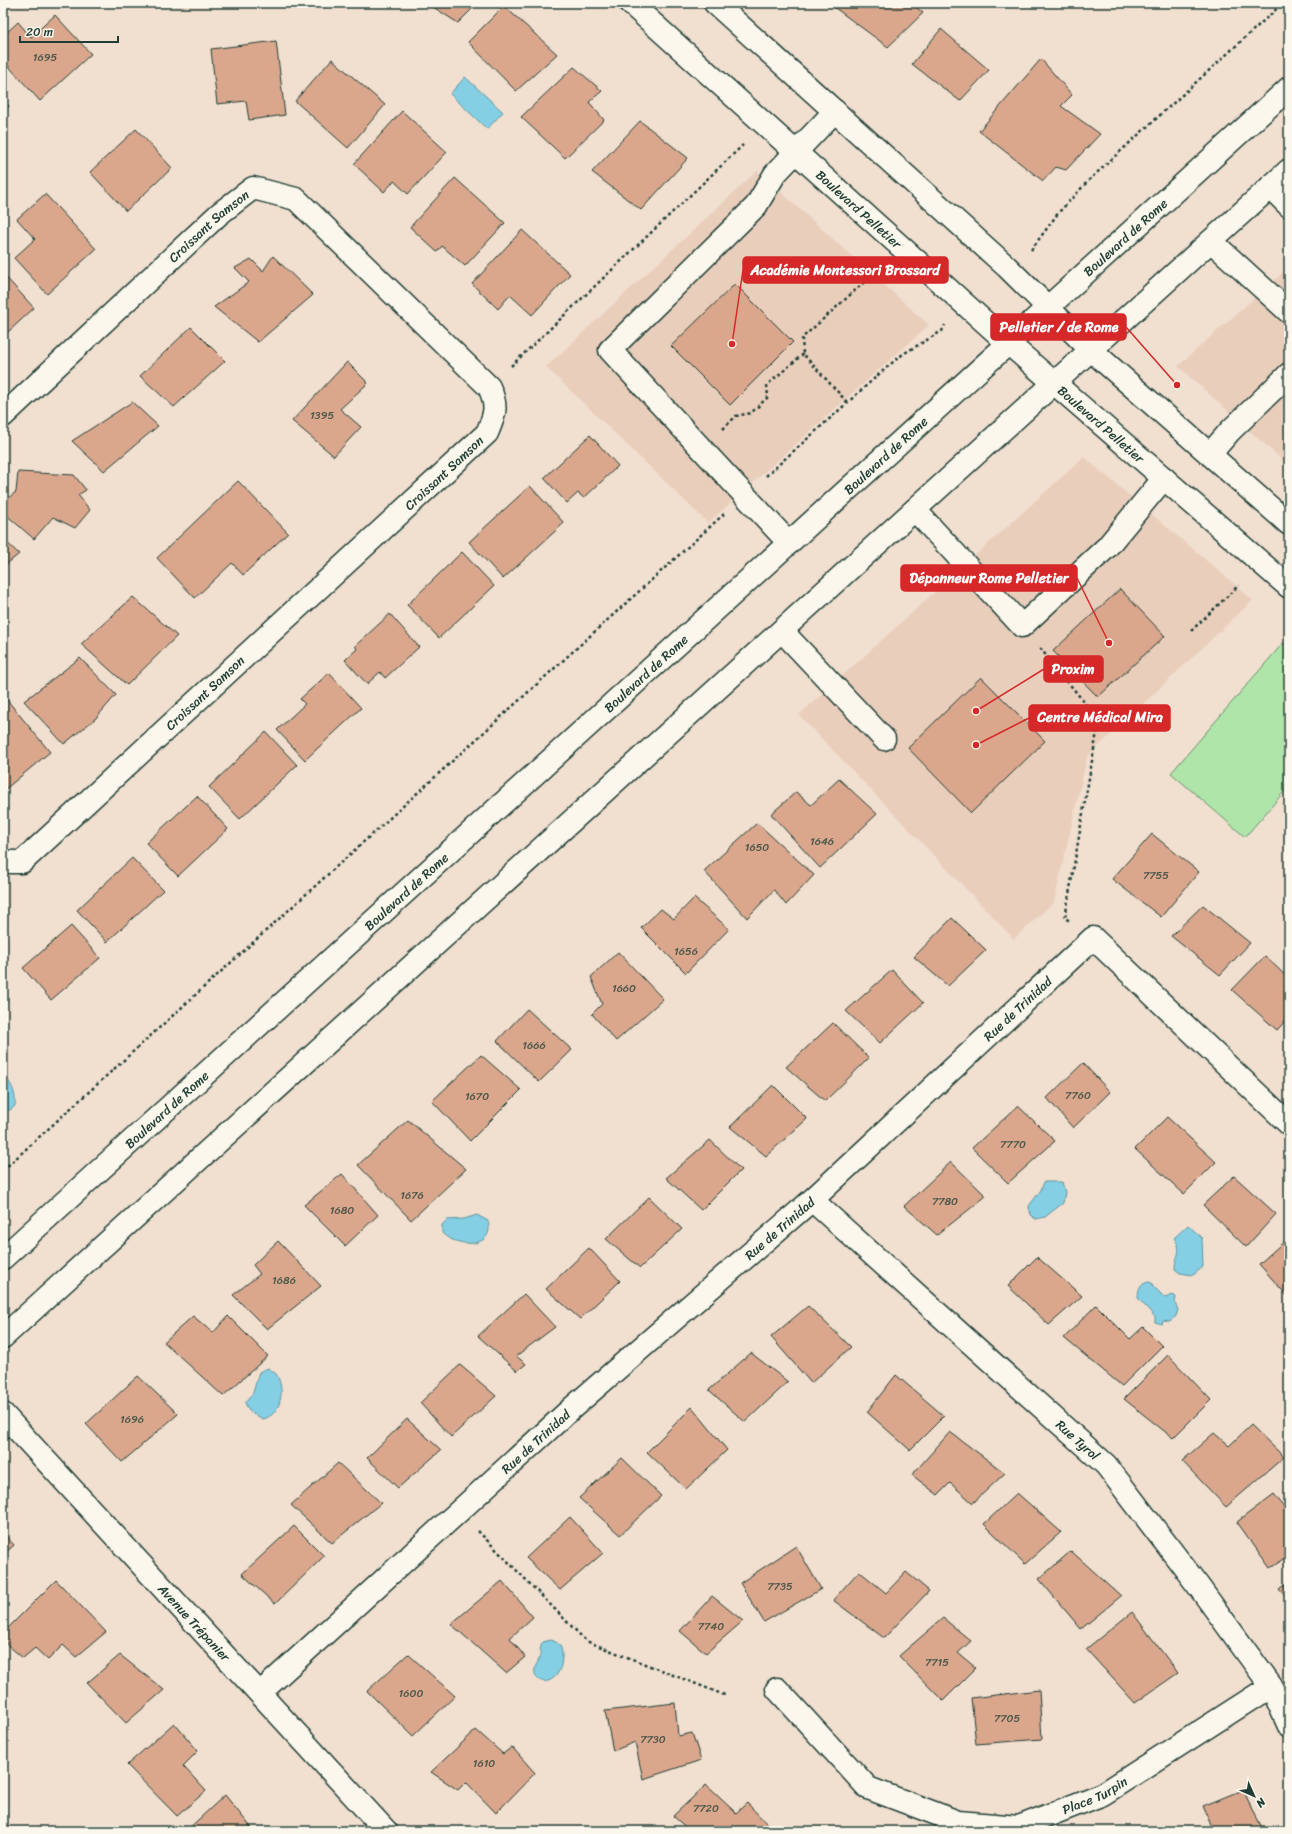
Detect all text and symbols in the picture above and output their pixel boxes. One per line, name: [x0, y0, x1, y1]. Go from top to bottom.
scale bar: [20, 18, 118, 44]
text: 20 m: [26, 21, 53, 43]
house number: 1695: [33, 48, 57, 67]
street label: Boulevard Pelletier: [811, 164, 908, 255]
street label: Croissant Samson: [162, 183, 254, 268]
street label: Boulevard de Rome: [1077, 192, 1173, 282]
callout: Académie Montessori Brossard: [743, 257, 948, 283]
text: Académie Montessori Brossard: [749, 258, 941, 283]
callout: Pelletier / de Rome: [991, 314, 1126, 340]
text: Pelletier / de Rome: [1000, 315, 1119, 340]
street label: Boulevard Pelletier: [1052, 379, 1151, 469]
house number: 1395: [310, 406, 334, 425]
street label: Boulevard de Rome: [838, 410, 933, 500]
street label: Croissant Samson: [399, 430, 489, 516]
callout: Dépanneur Rome Pelletier: [901, 565, 1077, 591]
text: Dépanneur Rome Pelletier: [909, 566, 1070, 591]
street label: Boulevard de Rome: [598, 628, 694, 718]
street label: Croissant Samson: [160, 650, 250, 736]
callout: Proxim: [1044, 656, 1103, 682]
text: Proxim: [1051, 657, 1095, 682]
callout: Centre Médical Mira: [1029, 705, 1170, 731]
text: Centre Médical Mira: [1036, 705, 1164, 730]
house number: 1646: [810, 832, 834, 851]
house number: 1650: [745, 838, 769, 857]
street label: Boulevard de Rome: [358, 846, 454, 936]
house number: 7755: [1143, 866, 1169, 885]
house number: 1656: [674, 942, 698, 961]
street label: Rue de Trinidad: [978, 969, 1058, 1047]
house number: 1660: [612, 979, 636, 998]
house number: 1666: [522, 1036, 546, 1055]
street label: Boulevard de Rome: [119, 1064, 214, 1154]
house number: 7760: [1065, 1086, 1091, 1105]
house number: 1670: [465, 1087, 489, 1106]
house number: 7770: [1000, 1135, 1026, 1154]
house number: 1676: [400, 1186, 424, 1205]
street label: Rue de Trinidad: [739, 1190, 821, 1266]
house number: 7780: [932, 1192, 958, 1211]
house number: 1680: [330, 1201, 354, 1220]
house number: 1686: [272, 1271, 296, 1290]
street label: Rue de Trinidad: [495, 1403, 576, 1479]
house number: 1696: [120, 1410, 144, 1429]
street label: Rue Tyrol: [1051, 1413, 1105, 1466]
street label: Avenue Trépanier: [152, 1577, 237, 1667]
house number: 7735: [767, 1577, 793, 1596]
house number: 7740: [698, 1617, 724, 1636]
house number: 7715: [925, 1653, 949, 1672]
house number: 1600: [399, 1684, 423, 1703]
house number: 7705: [994, 1709, 1020, 1728]
house number: 7730: [640, 1730, 666, 1749]
house number: 1610: [473, 1754, 495, 1773]
street label: Place Turpin: [1059, 1770, 1132, 1821]
north arrow: [1234, 1776, 1274, 1816]
text: N: [1251, 1793, 1271, 1812]
house number: 7720: [693, 1799, 719, 1818]

